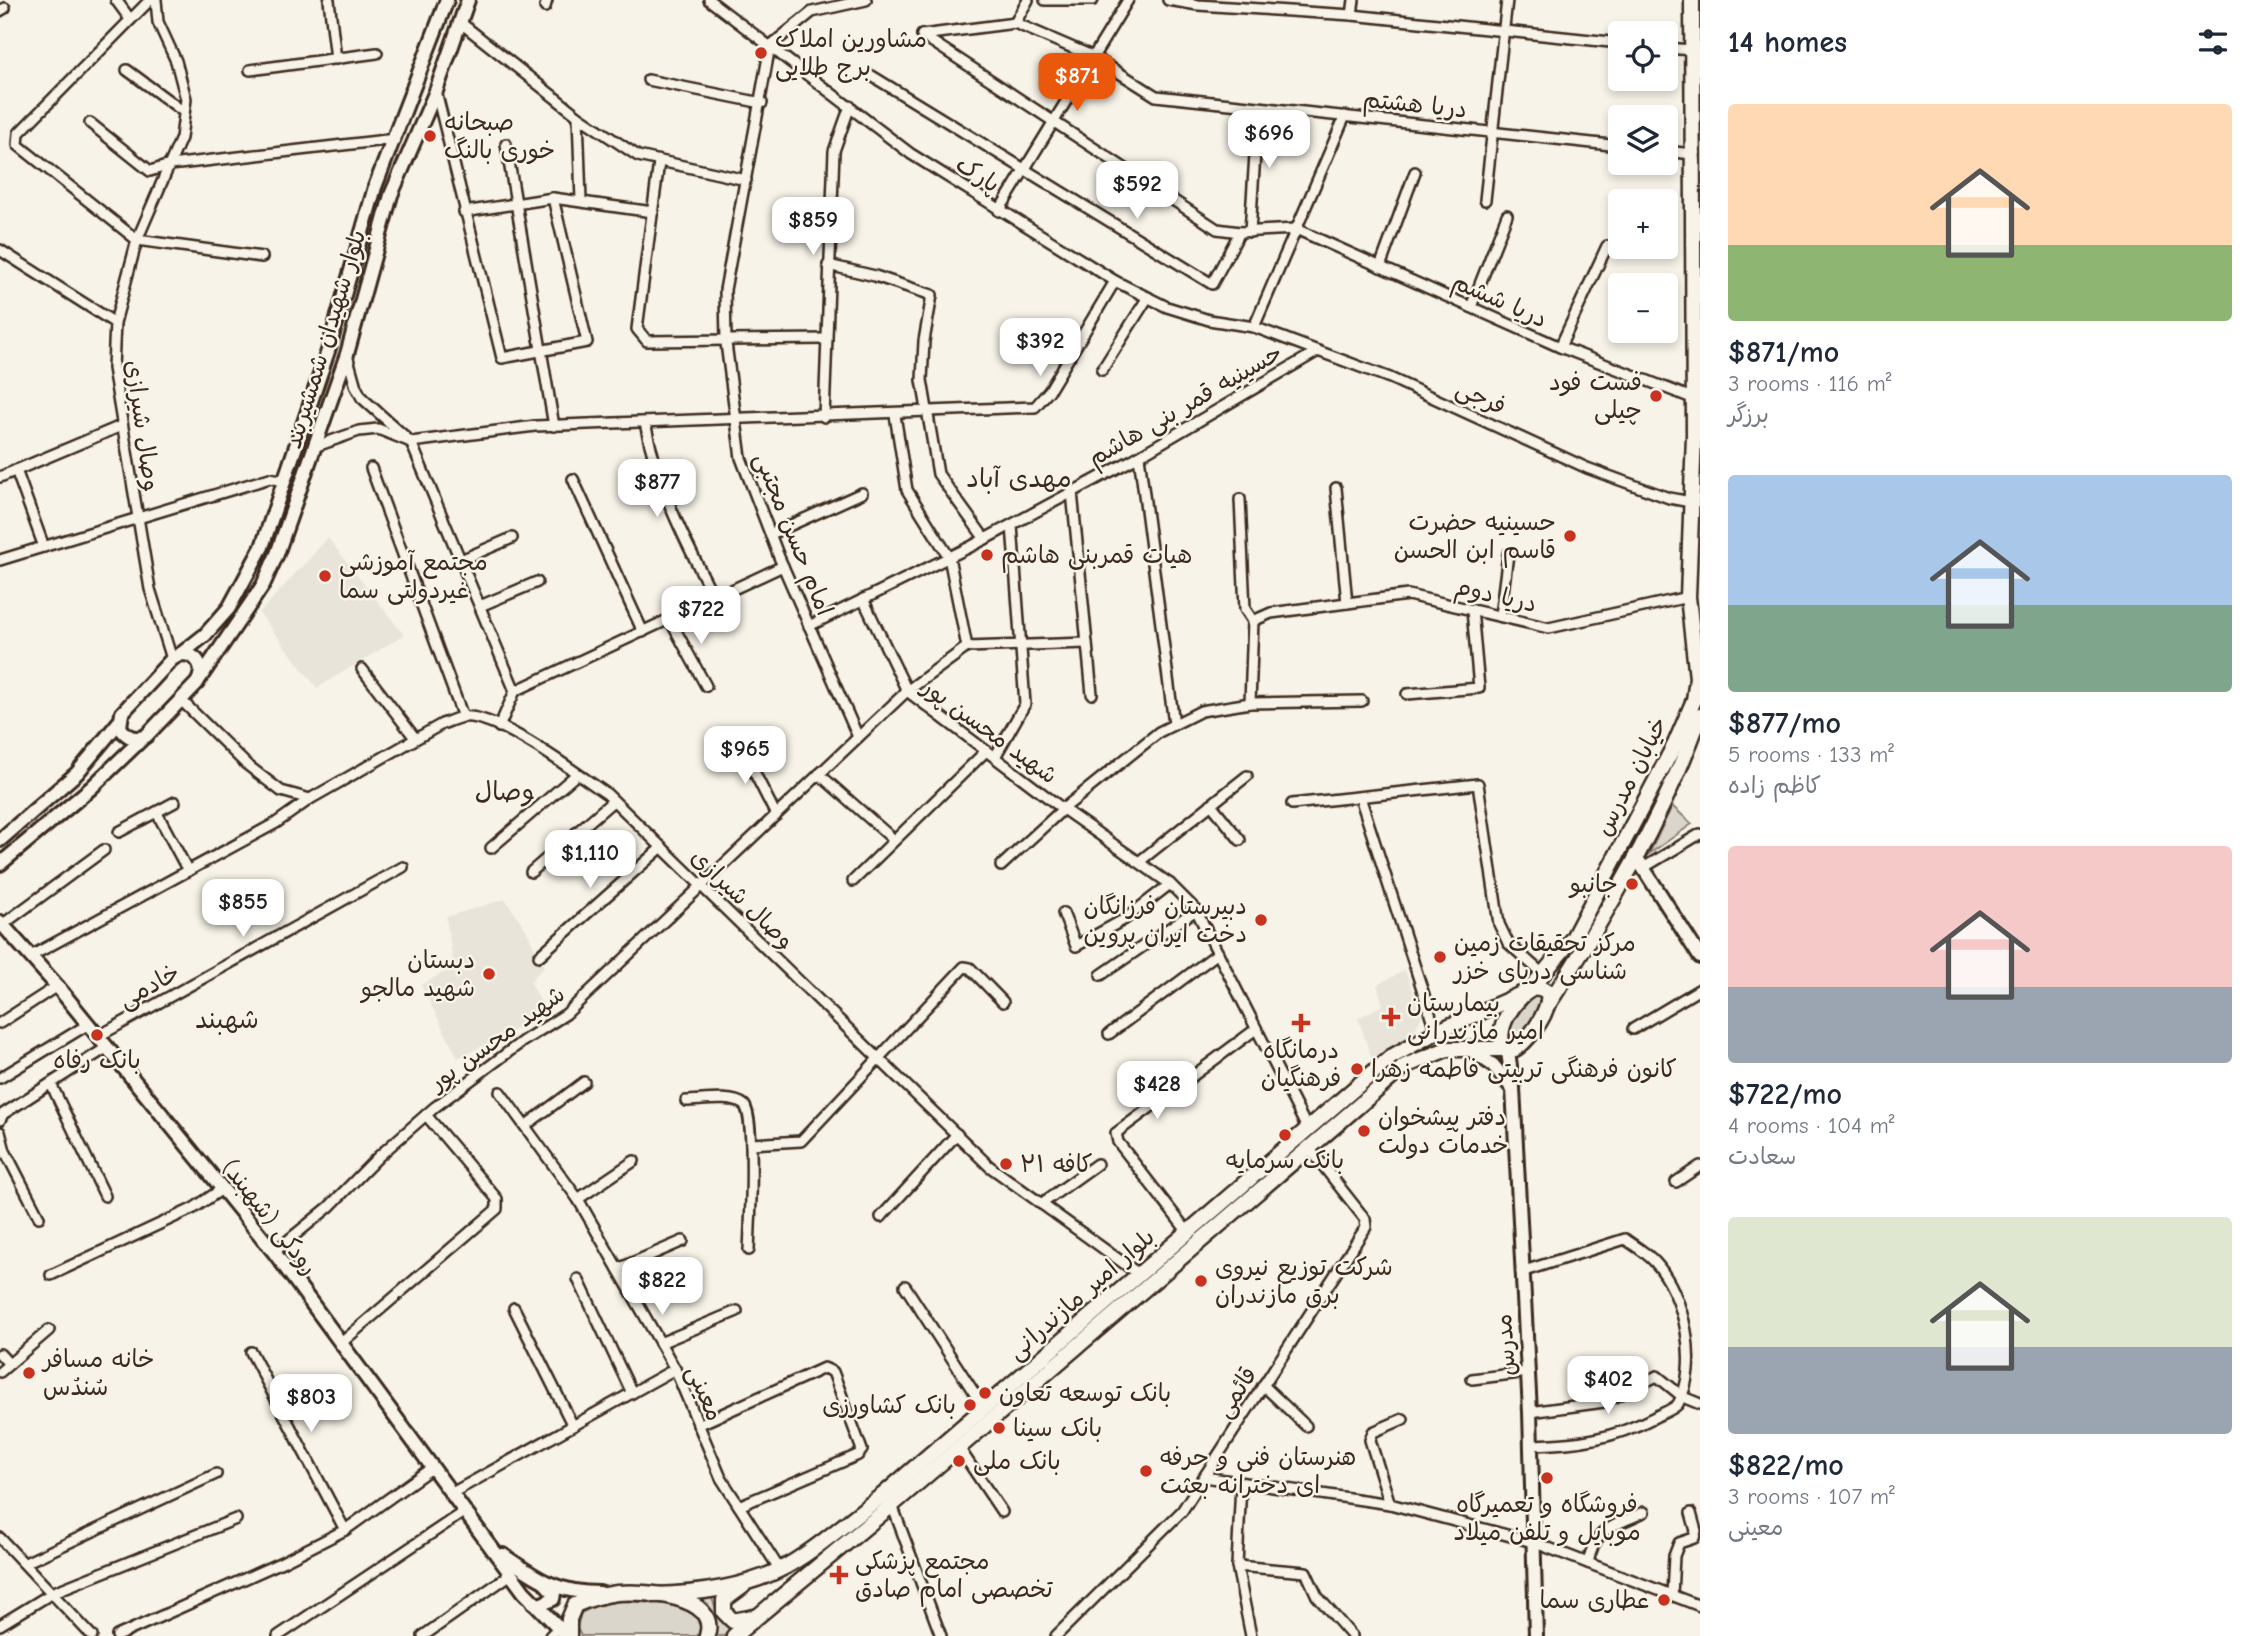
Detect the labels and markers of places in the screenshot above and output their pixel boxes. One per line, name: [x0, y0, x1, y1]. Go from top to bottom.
place label: مشاورین املاک برج طلایی: [775, 25, 927, 83]
marker: مشاورین املاک برج طلایی: [753, 45, 769, 61]
pin: $871: [1036, 54, 1118, 113]
place label: صبحانه خوری بالنگ: [444, 108, 555, 165]
pin: $696: [1228, 110, 1310, 170]
marker: صبحانه خوری بالنگ: [422, 128, 438, 144]
pin: $592: [1096, 162, 1178, 221]
pin: $859: [772, 198, 854, 257]
pin: $392: [999, 318, 1081, 378]
place label: فست فود چیلی: [1549, 368, 1642, 425]
marker: فست فود چیلی: [1648, 388, 1664, 404]
pin: $877: [616, 460, 698, 519]
place label: حسینیه حضرت قاسم ابن الحسن: [1394, 508, 1556, 568]
marker: حسینیه حضرت قاسم ابن الحسن: [1562, 528, 1578, 544]
place label: هیات قمربنی هاشم: [1001, 541, 1192, 573]
marker: هیات قمربنی هاشم: [979, 547, 995, 563]
place label: مجتمع آموزشی غیردولتی سما: [339, 548, 488, 605]
marker: مجتمع آموزشی غیردولتی سما: [317, 568, 333, 584]
pin: $722: [660, 586, 742, 646]
pin: $965: [704, 726, 786, 786]
pin: $1,110: [533, 830, 647, 890]
place label: جانبو: [1568, 870, 1618, 899]
marker: جانبو: [1624, 876, 1640, 892]
pin: $855: [202, 880, 284, 939]
place label: دبیرستان فرزانگان دخت ایران پروین: [1083, 892, 1247, 949]
marker: دبیرستان فرزانگان دخت ایران پروین: [1253, 912, 1269, 928]
place label: مرکز تحقیقات زمین شناسی دریای خزر: [1452, 929, 1636, 986]
place label: دبستان شهید مالجو: [360, 946, 475, 1003]
marker: مرکز تحقیقات زمین شناسی دریای خزر: [1432, 949, 1448, 965]
marker: دبستان شهید مالجو: [481, 966, 497, 982]
place label: بیمارستان امیر مازندرانی: [1407, 989, 1544, 1046]
marker: بیمارستان امیر مازندرانی: [1381, 1007, 1401, 1027]
marker: درمانگاه فرهنگیان: [1291, 1013, 1311, 1033]
marker: بانک رفاه: [89, 1027, 105, 1043]
place label: درمانگاه فرهنگیان: [1261, 1036, 1341, 1092]
place label: بانک رفاه: [53, 1046, 141, 1074]
place label: کانون فرهنگی تربیتی فاطمه زهرا: [1371, 1055, 1677, 1084]
marker: کانون فرهنگی تربیتی فاطمه زهرا: [1349, 1061, 1365, 1077]
pin: $428: [1116, 1062, 1198, 1121]
place label: دفتر پیشخوان خدمات دولت: [1378, 1103, 1509, 1159]
marker: دفتر پیشخوان خدمات دولت: [1356, 1123, 1372, 1139]
marker: بانک سرمایه: [1277, 1127, 1293, 1143]
place label: بانک سرمایه: [1226, 1146, 1344, 1174]
place label: کافه ۲۱: [1020, 1150, 1092, 1178]
marker: کافه ۲۱: [998, 1156, 1014, 1172]
place label: شرکت توزیع نیروی برق مازندران: [1215, 1253, 1393, 1309]
pin: $822: [621, 1258, 703, 1317]
marker: شرکت توزیع نیروی برق مازندران: [1193, 1273, 1209, 1289]
place label: خانه مسافر سُندُس: [41, 1345, 154, 1401]
pin: $402: [1567, 1356, 1649, 1416]
marker: خانه مسافر سُندُس: [21, 1365, 37, 1381]
pin: $803: [270, 1374, 352, 1434]
place label: بانک توسعه تعاون: [999, 1379, 1171, 1408]
marker: بانک توسعه تعاون: [977, 1385, 993, 1401]
place label: بانک کشاورزی: [822, 1391, 956, 1419]
marker: بانک کشاورزی: [962, 1397, 978, 1413]
place label: بانک سینا: [1013, 1414, 1102, 1442]
marker: بانک سینا: [991, 1420, 1007, 1436]
place label: هنرستان فنی و حرفه ای دخترانه بعثت: [1160, 1443, 1356, 1499]
place label: بانک ملی: [973, 1447, 1061, 1476]
marker: بانک ملی: [951, 1453, 967, 1469]
marker: هنرستان فنی و حرفه ای دخترانه بعثت: [1138, 1463, 1154, 1479]
marker: فروشگاه و تعمیرگاه موبایل و تلفن میلاد: [1539, 1470, 1555, 1486]
place label: فروشگاه و تعمیرگاه موبایل و تلفن میلاد: [1453, 1490, 1641, 1547]
place label: مجتمع پزشکی تخصصی امام صادق: [855, 1547, 1054, 1607]
marker: مجتمع پزشکی تخصصی امام صادق: [829, 1565, 849, 1585]
place label: عطاری سما: [1539, 1586, 1650, 1614]
marker: عطاری سما: [1656, 1592, 1672, 1608]

